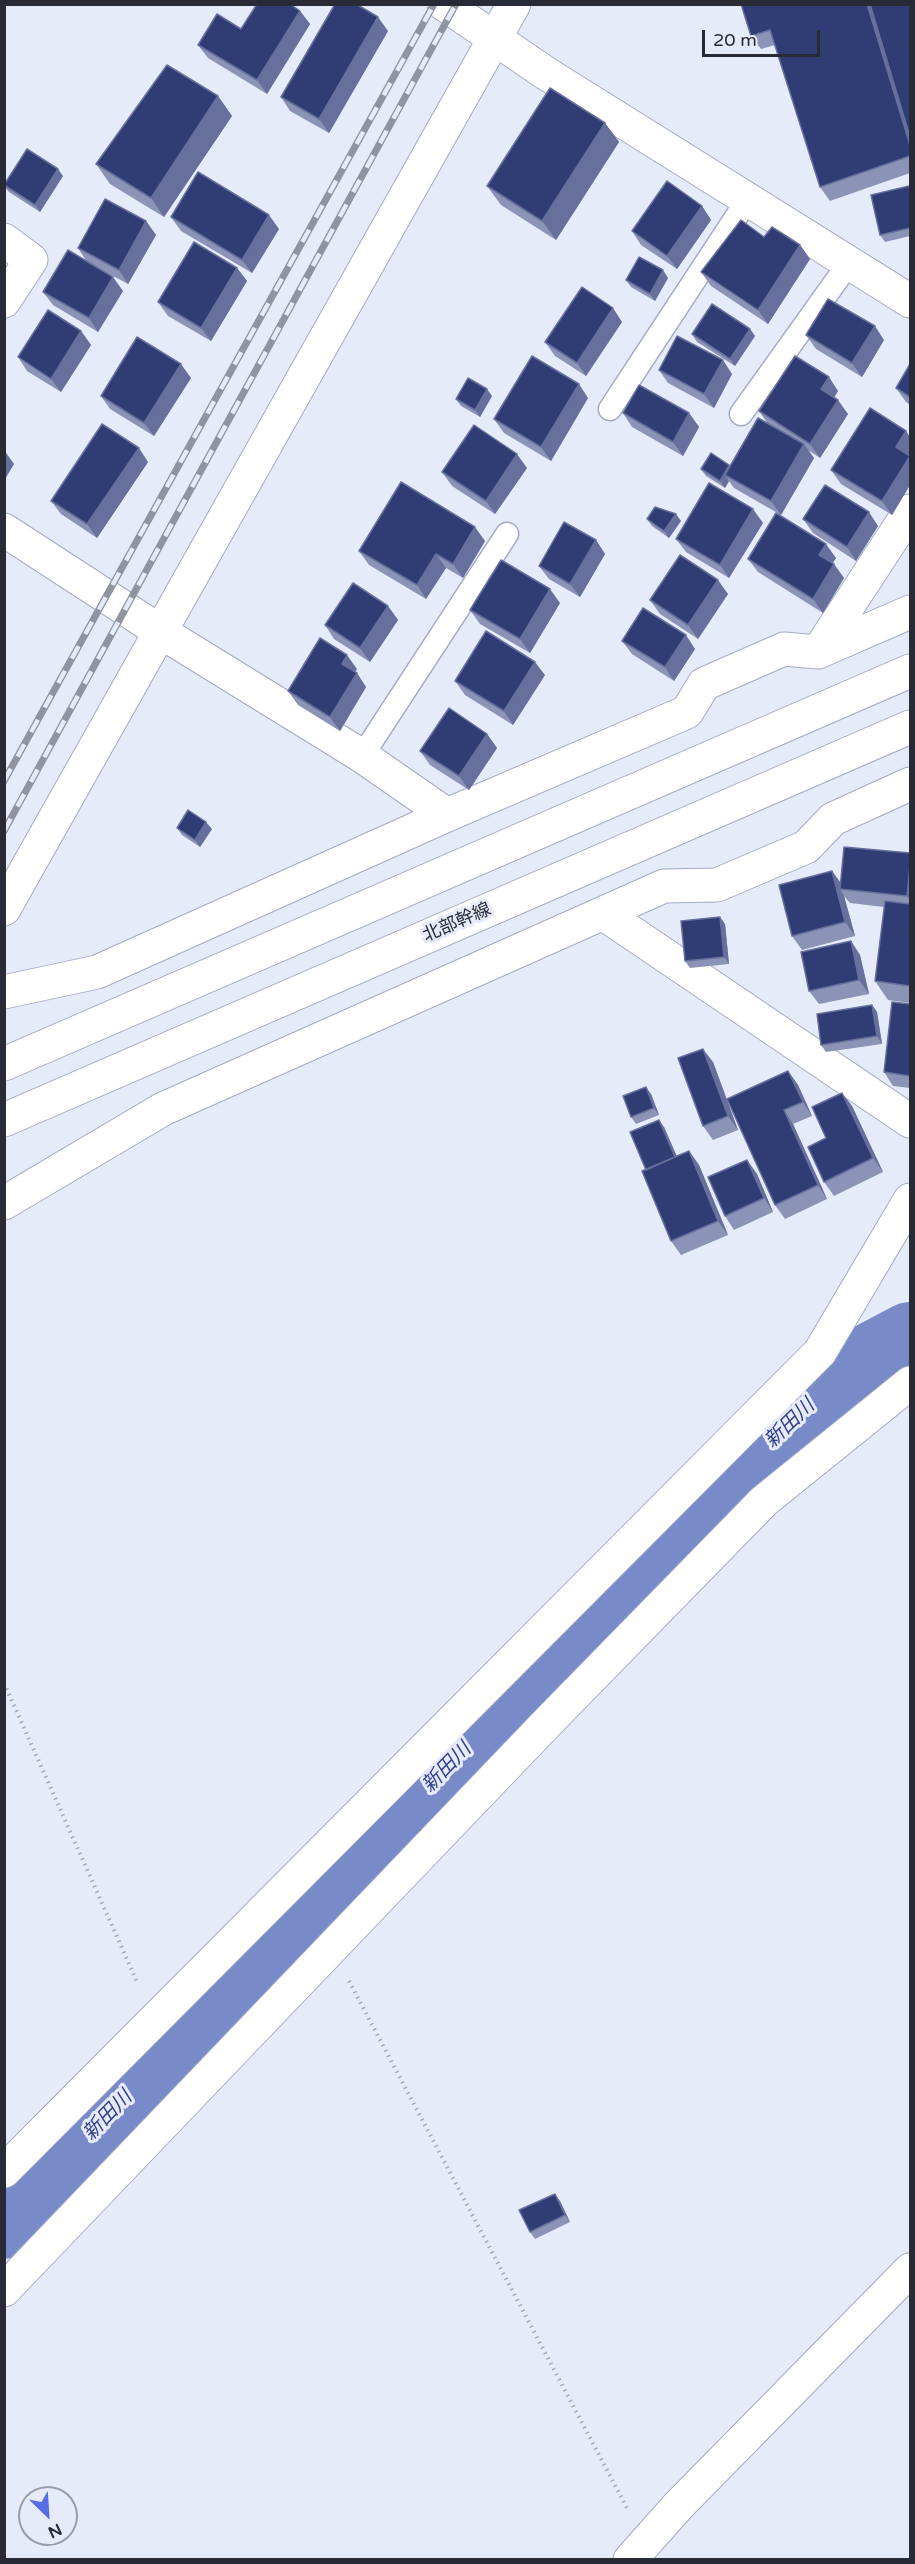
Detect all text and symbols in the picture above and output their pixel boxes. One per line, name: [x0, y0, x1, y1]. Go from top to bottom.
scale bar: [705, 18, 824, 56]
text: 20 m: [713, 29, 757, 51]
street label: 北部幹線: [420, 899, 494, 947]
water label: 新田川: [760, 1395, 820, 1453]
water label: 新田川: [418, 1738, 476, 1798]
water label: 新田川: [79, 2086, 137, 2146]
north arrow: [18, 2486, 78, 2546]
text: N: [45, 2519, 65, 2542]

